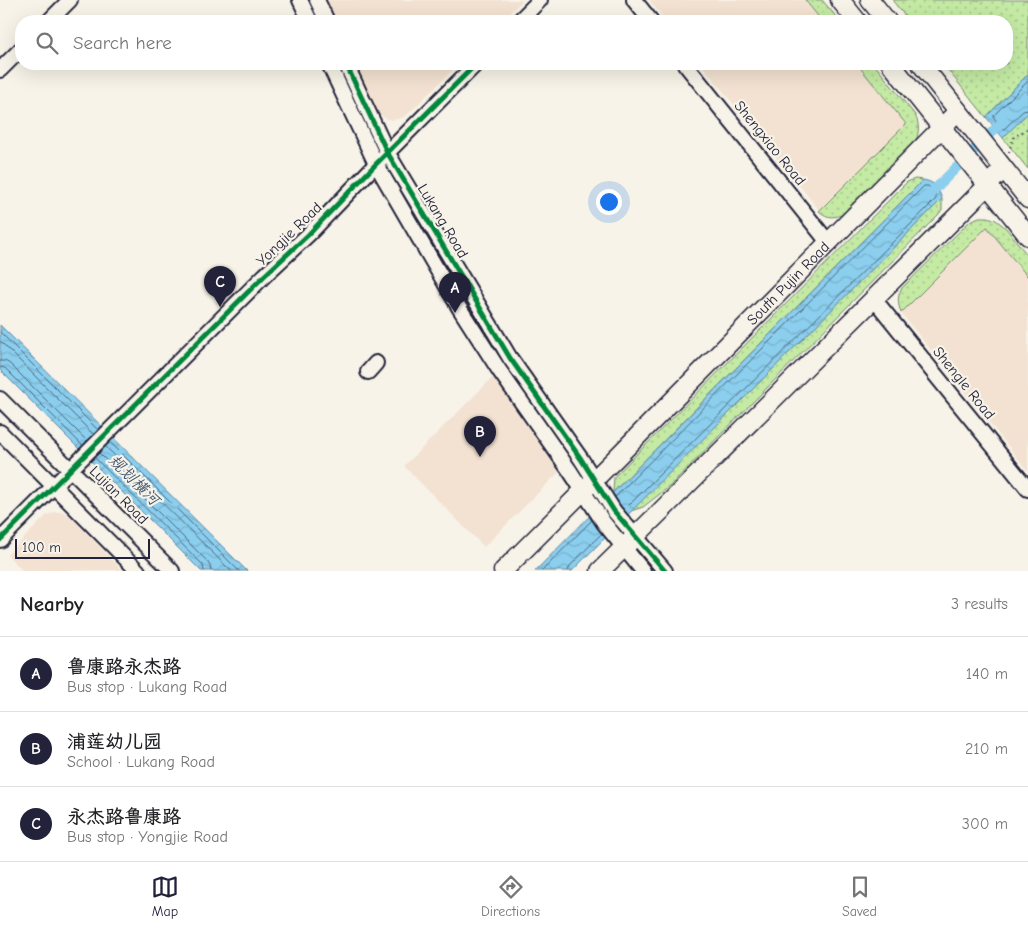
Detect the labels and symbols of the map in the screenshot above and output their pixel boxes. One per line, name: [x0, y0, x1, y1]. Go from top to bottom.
street label: Shengxiao Road: [730, 97, 810, 189]
street label: Lukang Road: [414, 181, 472, 261]
your location: [596, 189, 622, 215]
street label: Yongjie Road: [253, 198, 325, 270]
street label: South Pujin Road: [743, 238, 833, 329]
pin: C: [204, 266, 236, 307]
pin: A: [439, 272, 471, 313]
street label: Shengle Road: [929, 343, 999, 423]
pin: B: [464, 416, 496, 457]
water label: 规划横河: [105, 451, 165, 511]
street label: Lujian Road: [86, 462, 152, 528]
scale bar: [15, 536, 150, 559]

